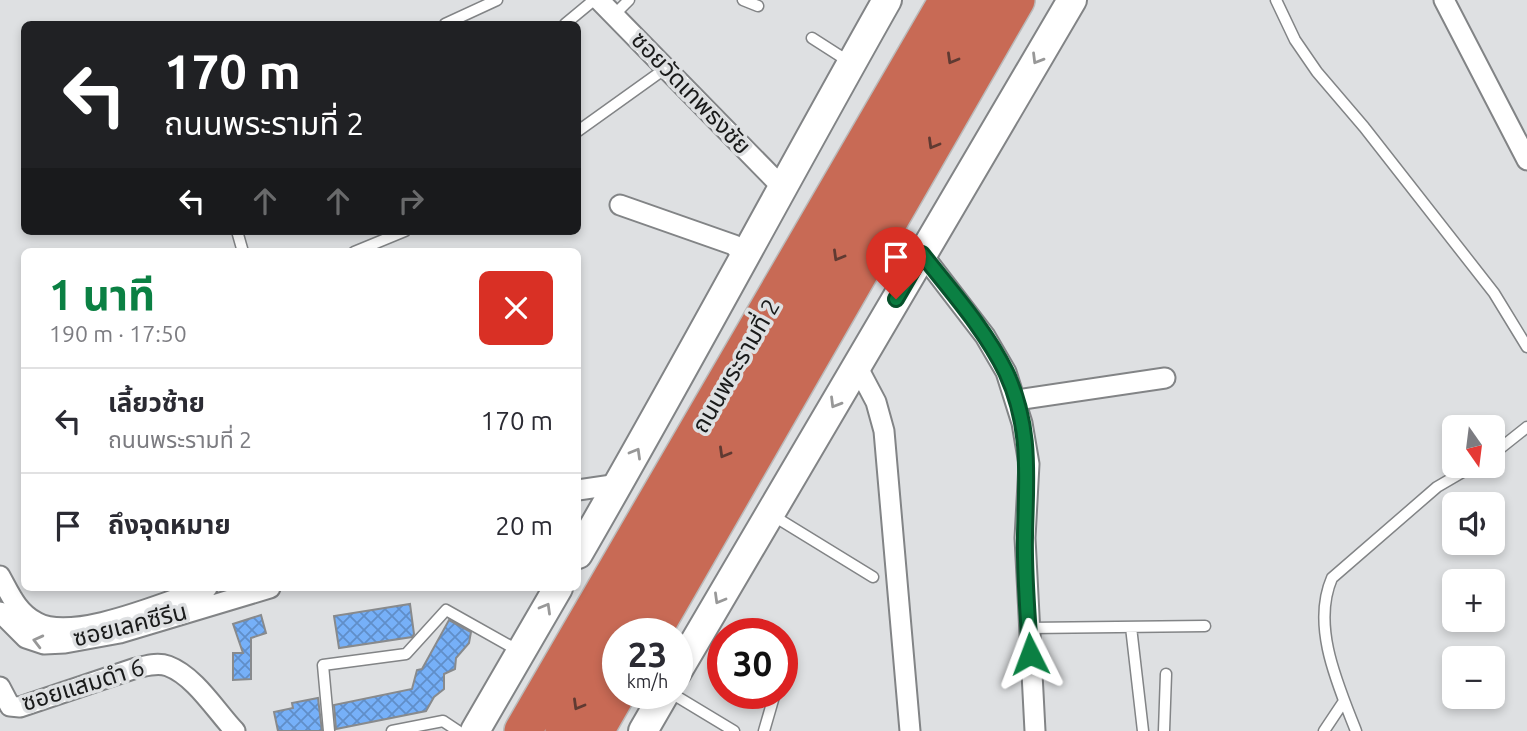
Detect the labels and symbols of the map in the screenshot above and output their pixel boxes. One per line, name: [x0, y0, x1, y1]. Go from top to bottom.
street label: ซอยวัดเทพธงชัย: [626, 26, 757, 159]
one-way arrow: [1033, 51, 1046, 64]
one-way arrow: [947, 52, 960, 64]
one-way arrow: [928, 137, 941, 149]
pin: [866, 227, 926, 299]
one-way arrow: [833, 249, 846, 262]
street label: ถนนพระรามที่ 2: [684, 292, 785, 438]
one-way arrow: [830, 395, 843, 408]
north arrow: [1442, 415, 1505, 478]
one-way arrow: [719, 446, 732, 459]
one-way arrow: [628, 448, 641, 460]
one-way arrow: [715, 591, 728, 604]
street label: ซอยเลคซีรีน: [70, 597, 190, 652]
one-way arrow: [538, 603, 551, 616]
position arrow: [993, 617, 1067, 691]
speed limit sign: 30: [707, 618, 798, 709]
one-way arrow: [33, 635, 45, 649]
street label: ซอยแสมดำ 6: [18, 653, 147, 716]
one-way arrow: [574, 698, 587, 711]

